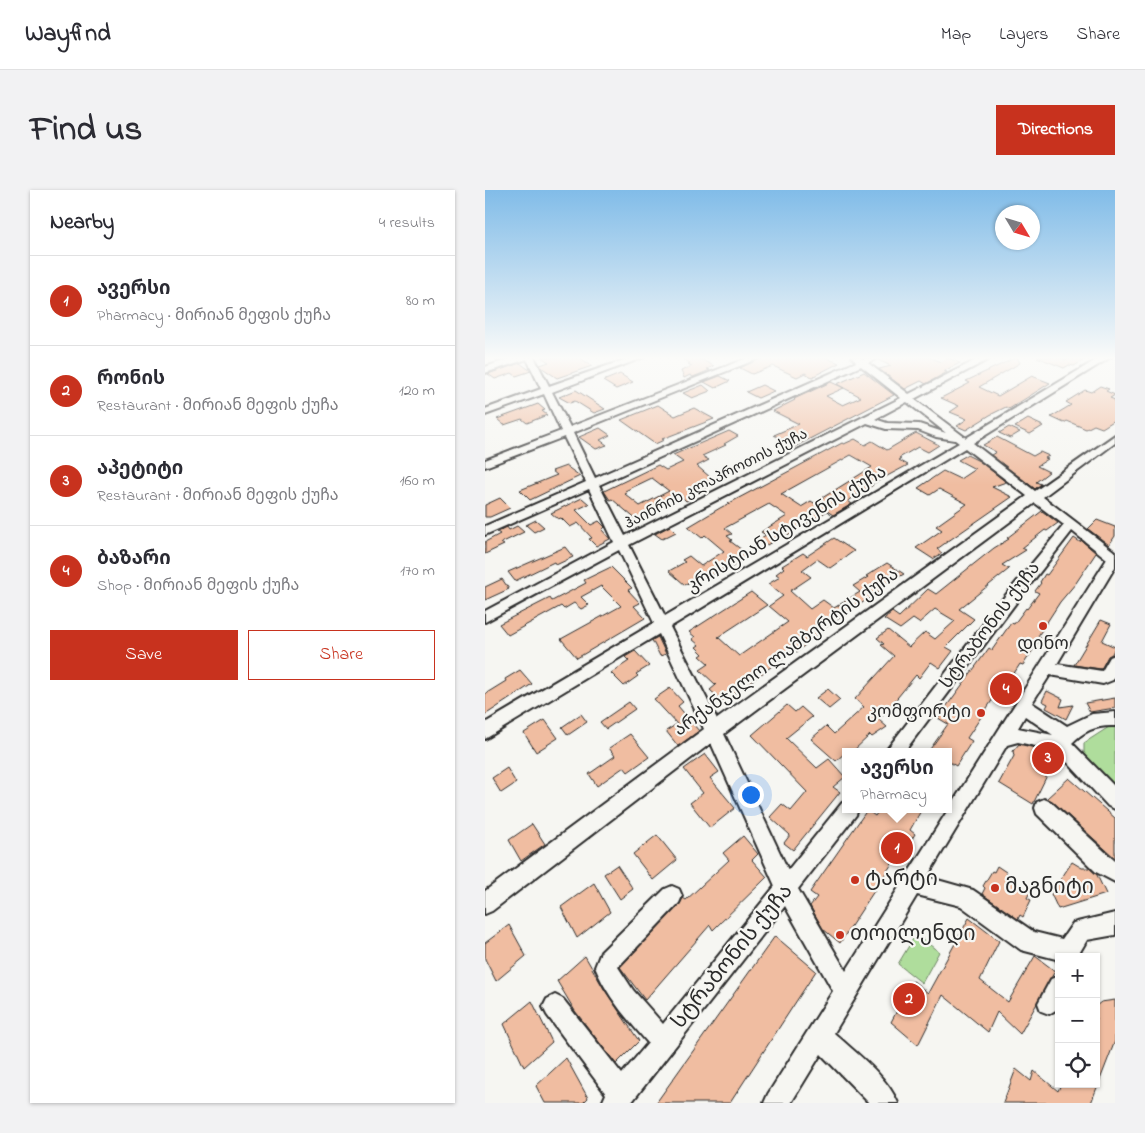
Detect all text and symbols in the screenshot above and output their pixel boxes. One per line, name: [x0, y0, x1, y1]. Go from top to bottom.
text: Wayfind: [25, 17, 111, 52]
text: Map: [941, 22, 971, 48]
text: Layers: [999, 22, 1049, 48]
text: Share: [1077, 22, 1120, 48]
text: Find us: [30, 105, 142, 156]
button: Directions: [996, 105, 1115, 155]
north arrow: [995, 205, 1040, 250]
text: Nearby: [50, 208, 114, 238]
text: 4 results: [379, 211, 435, 235]
text: ავერსი: [97, 276, 171, 303]
text: 1: [63, 289, 69, 313]
text: 80 m: [406, 289, 435, 313]
text: Pharmacy · მირიან მეფის ქუჩა: [97, 304, 331, 328]
text: რონის: [97, 366, 165, 393]
text: 2: [62, 379, 70, 403]
text: 120 m: [399, 379, 435, 403]
text: Restaurant · მირიან მეფის ქუჩა: [97, 394, 339, 418]
street label: ჰაინრიხ კლაპროთის ქუჩა: [620, 423, 812, 535]
text: აპეტიტი: [97, 456, 183, 483]
street label: კრისტიან სტივენის ქუჩა: [682, 460, 892, 600]
text: 3: [63, 469, 69, 493]
text: 160 m: [400, 469, 435, 493]
text: Restaurant · მირიან მეფის ქუჩა: [97, 484, 339, 508]
text: ბაზარი: [97, 546, 171, 573]
street label: სტრაბონის ქუჩა: [935, 557, 1047, 695]
text: 4: [63, 559, 69, 583]
text: 170 m: [400, 559, 435, 583]
street label: არქანჯელო ლამბერტის ქუჩა: [669, 562, 905, 744]
text: Shop · მირიან მეფის ქუჩა: [97, 574, 299, 598]
marker: დინო: [1037, 620, 1049, 632]
button: Save: [50, 630, 238, 680]
button: Share: [248, 630, 435, 680]
place label: დინო: [1017, 632, 1069, 658]
pin: 4: [990, 670, 1022, 708]
place label: კომფორტი: [867, 700, 971, 726]
marker: კომფორტი: [975, 707, 987, 719]
pin: 3: [1032, 739, 1064, 777]
popup: [842, 748, 952, 813]
text: ავერსი: [860, 756, 934, 783]
your location: [738, 782, 764, 808]
text: Pharmacy: [860, 783, 927, 807]
pin: 1: [881, 829, 913, 867]
place label: ტარტი: [865, 865, 938, 895]
place label: მაგნიტი: [1005, 873, 1094, 903]
marker: ტარტი: [849, 874, 861, 886]
street label: სტრაბონის ქუჩა: [665, 878, 801, 1036]
marker: მაგნიტი: [989, 882, 1001, 894]
place label: თოილენდი: [850, 920, 976, 950]
marker: თოილენდი: [834, 929, 846, 941]
map controls: [1055, 953, 1100, 1088]
button: +: [1055, 953, 1100, 998]
pin: 2: [893, 980, 925, 1018]
button: −: [1055, 998, 1100, 1043]
button: locate: [1055, 1043, 1100, 1088]

